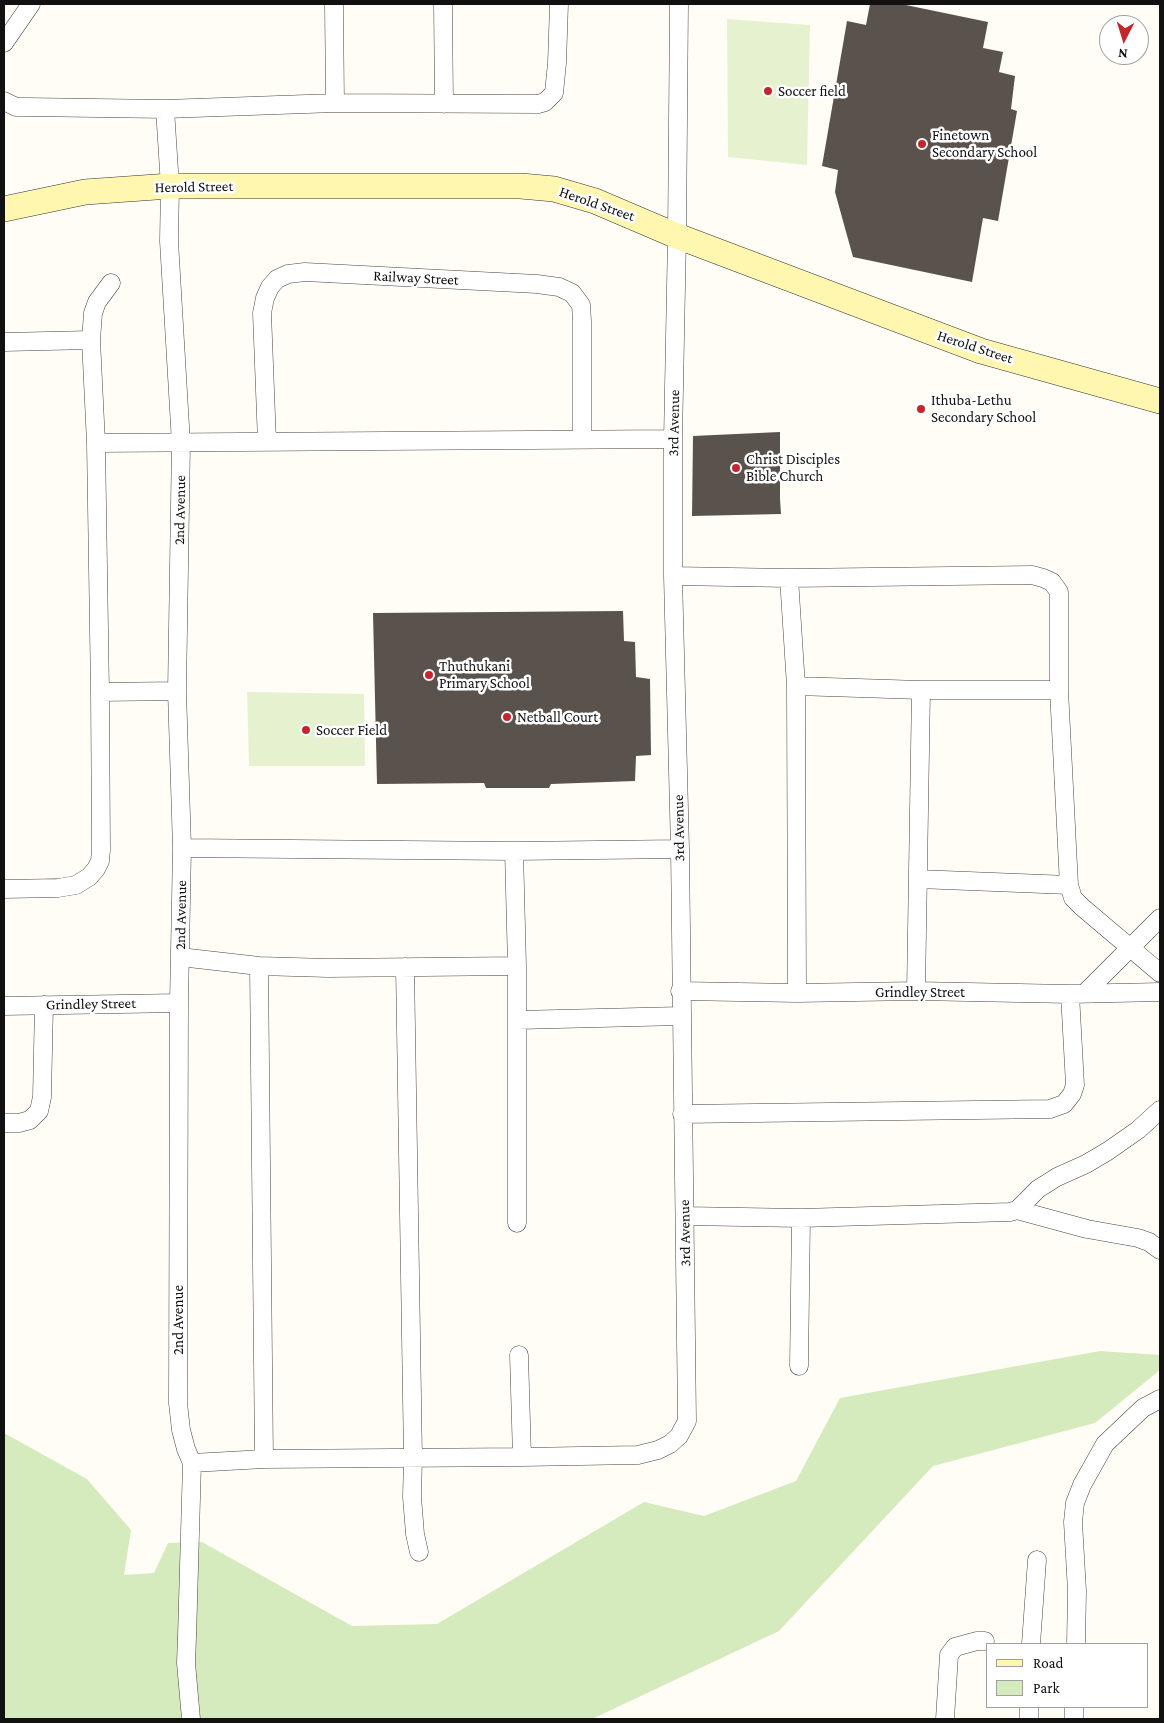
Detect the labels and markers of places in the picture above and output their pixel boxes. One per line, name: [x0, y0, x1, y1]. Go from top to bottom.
place label: Soccer field: [778, 82, 846, 100]
marker: Soccer field: [762, 85, 774, 97]
place label: Finetown Secondary School: [932, 126, 1037, 161]
marker: Finetown Secondary School: [916, 138, 928, 150]
place label: Ithuba-Lethu Secondary School: [931, 391, 1036, 426]
marker: Ithuba-Lethu Secondary School: [915, 403, 927, 415]
place label: Christ Disciples Bible Church: [746, 450, 840, 485]
marker: Christ Disciples Bible Church: [730, 462, 742, 474]
place label: Thuthukani Primary School: [439, 657, 530, 692]
marker: Thuthukani Primary School: [423, 669, 435, 681]
place label: Netball Court: [517, 708, 598, 726]
marker: Netball Court: [501, 711, 513, 723]
place label: Soccer Field: [316, 721, 387, 739]
marker: Soccer Field: [300, 724, 312, 736]

